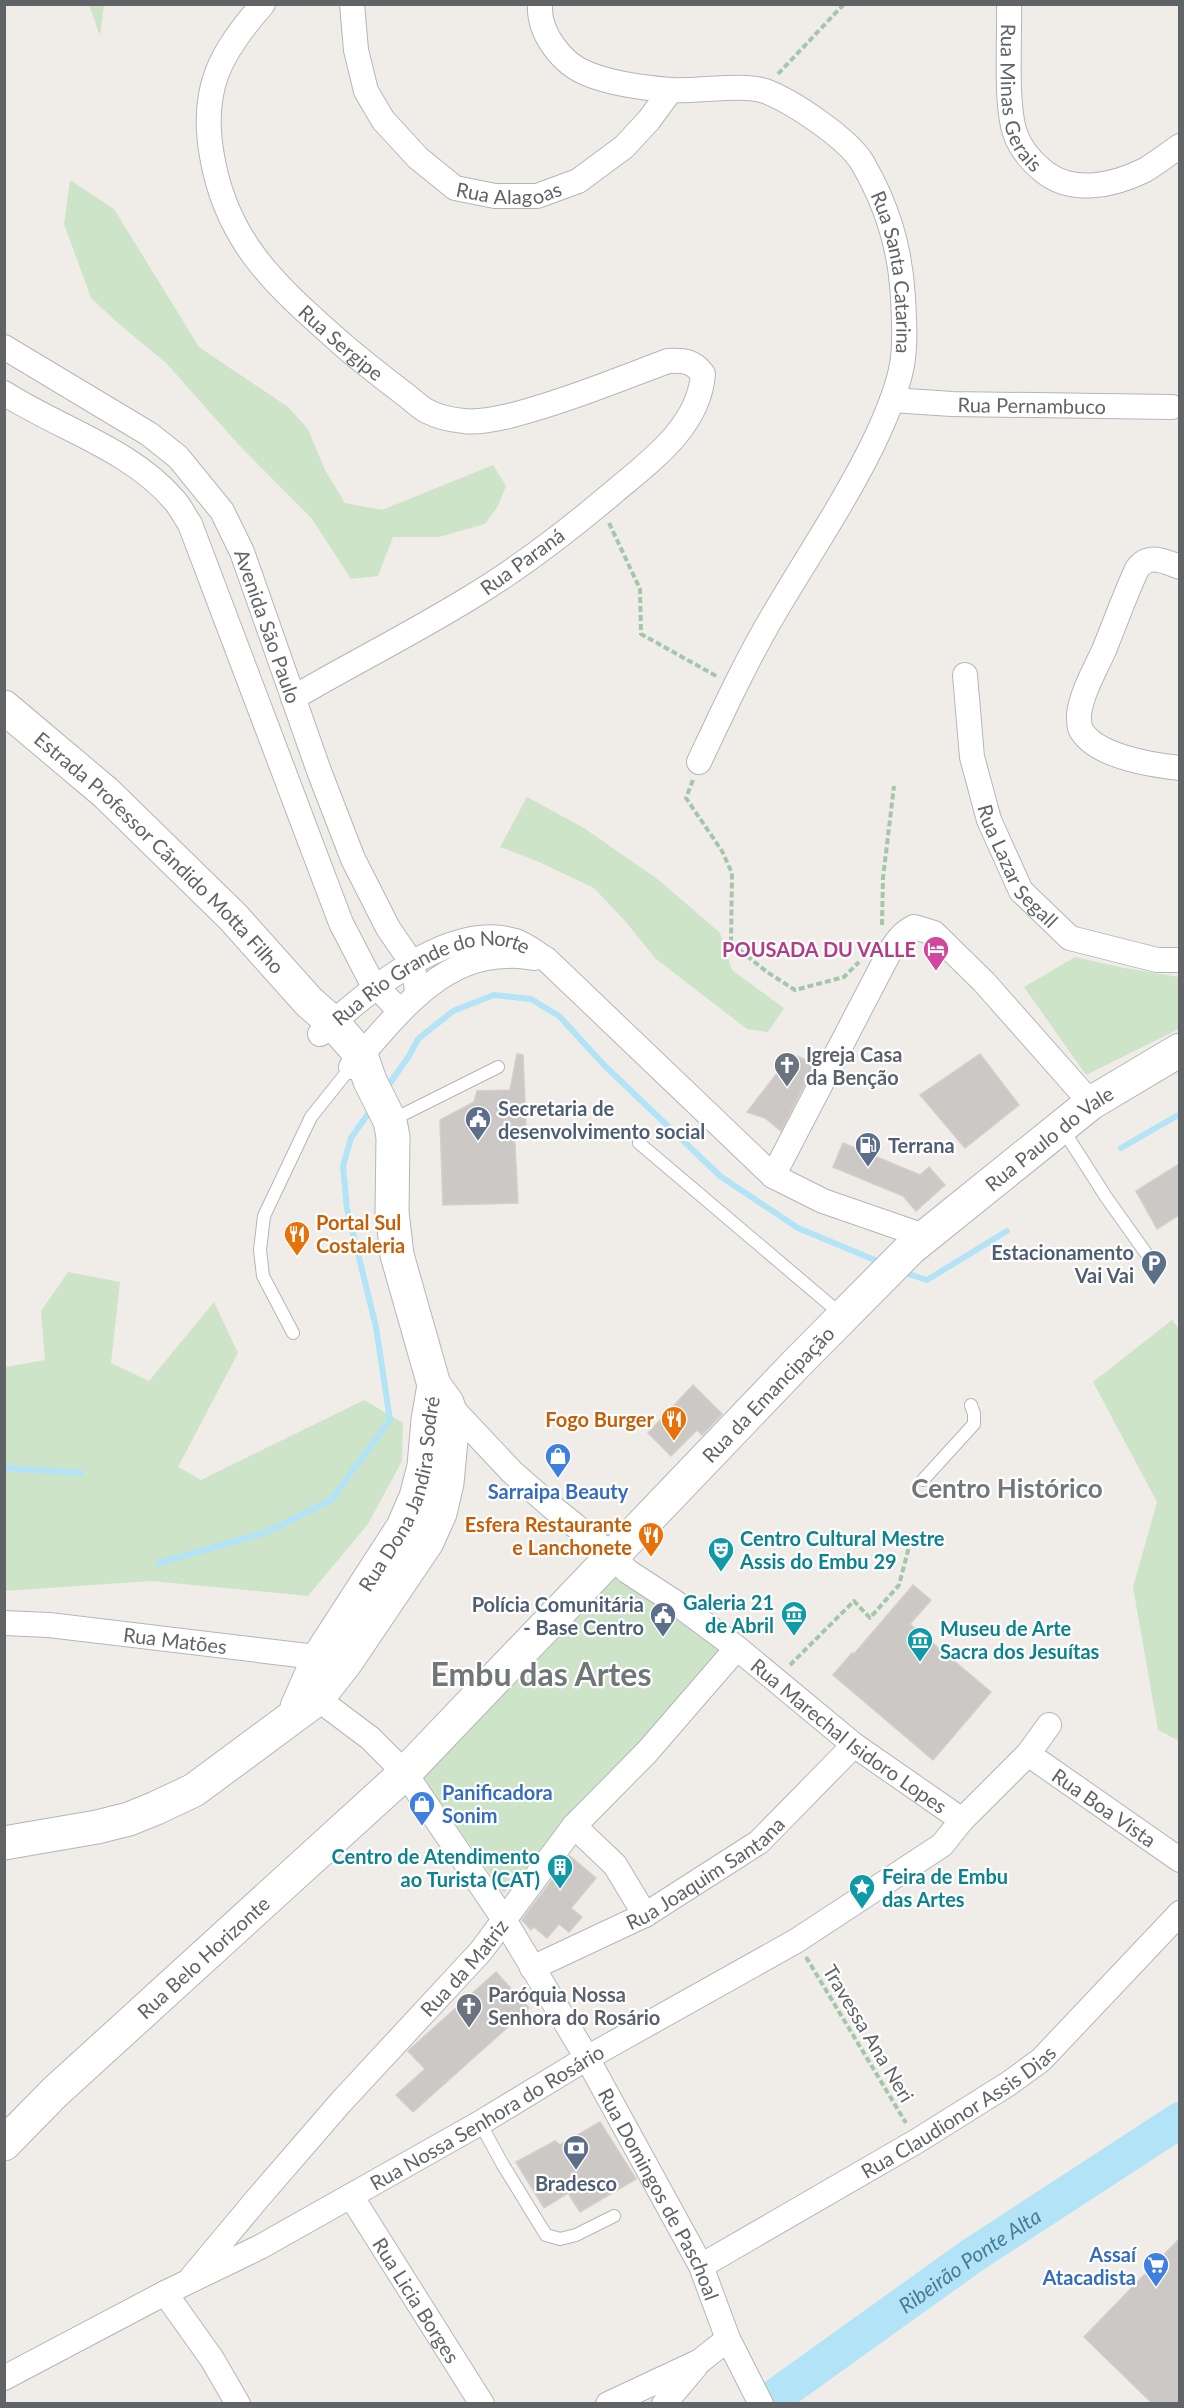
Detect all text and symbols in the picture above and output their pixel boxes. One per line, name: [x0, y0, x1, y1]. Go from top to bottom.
street label: Rua Minas Gerais: [997, 24, 1047, 176]
street label: Rua Alagoas: [454, 176, 565, 209]
street label: Rua Santa Catarina: [866, 187, 916, 355]
street label: Rua Sergipe: [294, 299, 388, 385]
street label: Rua Pernambuco: [958, 392, 1106, 418]
street label: Rua Paraná: [475, 522, 569, 600]
street label: Avenida São Paulo: [230, 546, 306, 706]
street label: Estrada Professor Cãndido Motta Filho: [30, 726, 289, 978]
street label: Rua Lazar Segall: [973, 801, 1063, 932]
street label: Rua Rio Grande do Norte: [327, 925, 535, 1030]
hotel icon: POUSADA DU VALLE: [921, 934, 951, 972]
place label: POUSADA DU VALLE: [722, 937, 916, 961]
place label: Igreja Casa da Benção: [806, 1042, 902, 1089]
church icon: Igreja Casa da Benção: [772, 1050, 802, 1088]
street label: Rua Paulo do Vale: [980, 1081, 1117, 1196]
place label: Secretaria de desenvolvimento social: [498, 1096, 705, 1143]
public building icon: Secretaria de desenvolvimento social: [463, 1104, 493, 1142]
fuel station icon: Terrana: [853, 1130, 883, 1168]
place label: Terrana: [888, 1133, 955, 1157]
place label: Portal Sul Costaleria: [316, 1210, 405, 1257]
restaurant icon: Portal Sul Costaleria: [282, 1219, 312, 1257]
place label: Estacionamento Vai Vai: [991, 1240, 1134, 1287]
parking icon: Estacionamento Vai Vai: [1139, 1248, 1169, 1286]
street label: Rua da Emancipação: [697, 1321, 839, 1467]
street label: Rua Dona Jandira Sodré: [353, 1394, 444, 1595]
restaurant icon: Fogo Burger: [659, 1404, 689, 1442]
place label: Fogo Burger: [545, 1407, 655, 1431]
shop icon: Sarraipa Beauty: [543, 1441, 573, 1479]
district label: Centro Histórico: [911, 1472, 1103, 1504]
place label: Sarraipa Beauty: [488, 1479, 629, 1503]
place label: Esfera Restaurante e Lanchonete: [465, 1512, 632, 1559]
restaurant icon: Esfera Restaurante e Lanchonete: [636, 1520, 666, 1558]
place label: Centro Cultural Mestre Assis do Embu 29: [739, 1526, 945, 1573]
theatre icon: Centro Cultural Mestre Assis do Embu 29: [706, 1535, 736, 1573]
place label: Galeria 21 de Abril: [683, 1590, 774, 1637]
place label: Polícia Comunitária - Base Centro: [472, 1592, 644, 1639]
museum icon: Galeria 21 de Abril: [779, 1599, 809, 1637]
public building icon: Polícia Comunitária - Base Centro: [648, 1600, 678, 1638]
place label: Museu de Arte Sacra dos Jesuítas: [940, 1616, 1100, 1663]
street label: Rua Matões: [122, 1622, 228, 1658]
museum icon: Museu de Arte Sacra dos Jesuítas: [905, 1625, 935, 1663]
street label: Rua Marechal Isidoro Lopes: [746, 1653, 952, 1818]
district label: Embu das Artes: [430, 1654, 652, 1693]
street label: Rua Boa Vista: [1048, 1763, 1161, 1852]
place label: Panificadora Sonim: [442, 1780, 553, 1827]
shop icon: Panificadora Sonim: [407, 1789, 437, 1827]
street label: Rua Joaquim Santana: [622, 1812, 789, 1934]
place label: Centro de Atendimento ao Turista (CAT): [332, 1844, 540, 1891]
building icon: Centro de Atendimento ao Turista (CAT): [545, 1852, 575, 1890]
place label: Feira de Embu das Artes: [882, 1864, 1008, 1911]
place icon: Feira de Embu das Artes: [847, 1872, 877, 1910]
street label: Rua Belo Horizonte: [132, 1891, 274, 2023]
street label: Rua da Matriz: [415, 1914, 513, 2021]
street label: Travessa Ana Neri: [819, 1960, 919, 2106]
place label: Paróquia Nossa Senhora do Rosário: [488, 1982, 660, 2029]
church icon: Paróquia Nossa Senhora do Rosário: [454, 1991, 484, 2029]
street label: Rua Nossa Senhora do Rosário: [365, 2039, 608, 2195]
street label: Rua Claudionor Assis Dias: [857, 2040, 1060, 2183]
street label: Rua Domingos de Paschoal: [594, 2084, 725, 2303]
bank icon: Bradesco: [561, 2133, 591, 2171]
place label: Bradesco: [535, 2171, 617, 2195]
water label: Ribeirão Ponte Alta: [893, 2202, 1045, 2317]
street label: Rua Licia Borges: [368, 2233, 465, 2367]
place label: Assaí Atacadista: [1042, 2242, 1138, 2289]
supermarket icon: Assaí Atacadista: [1141, 2250, 1171, 2288]

